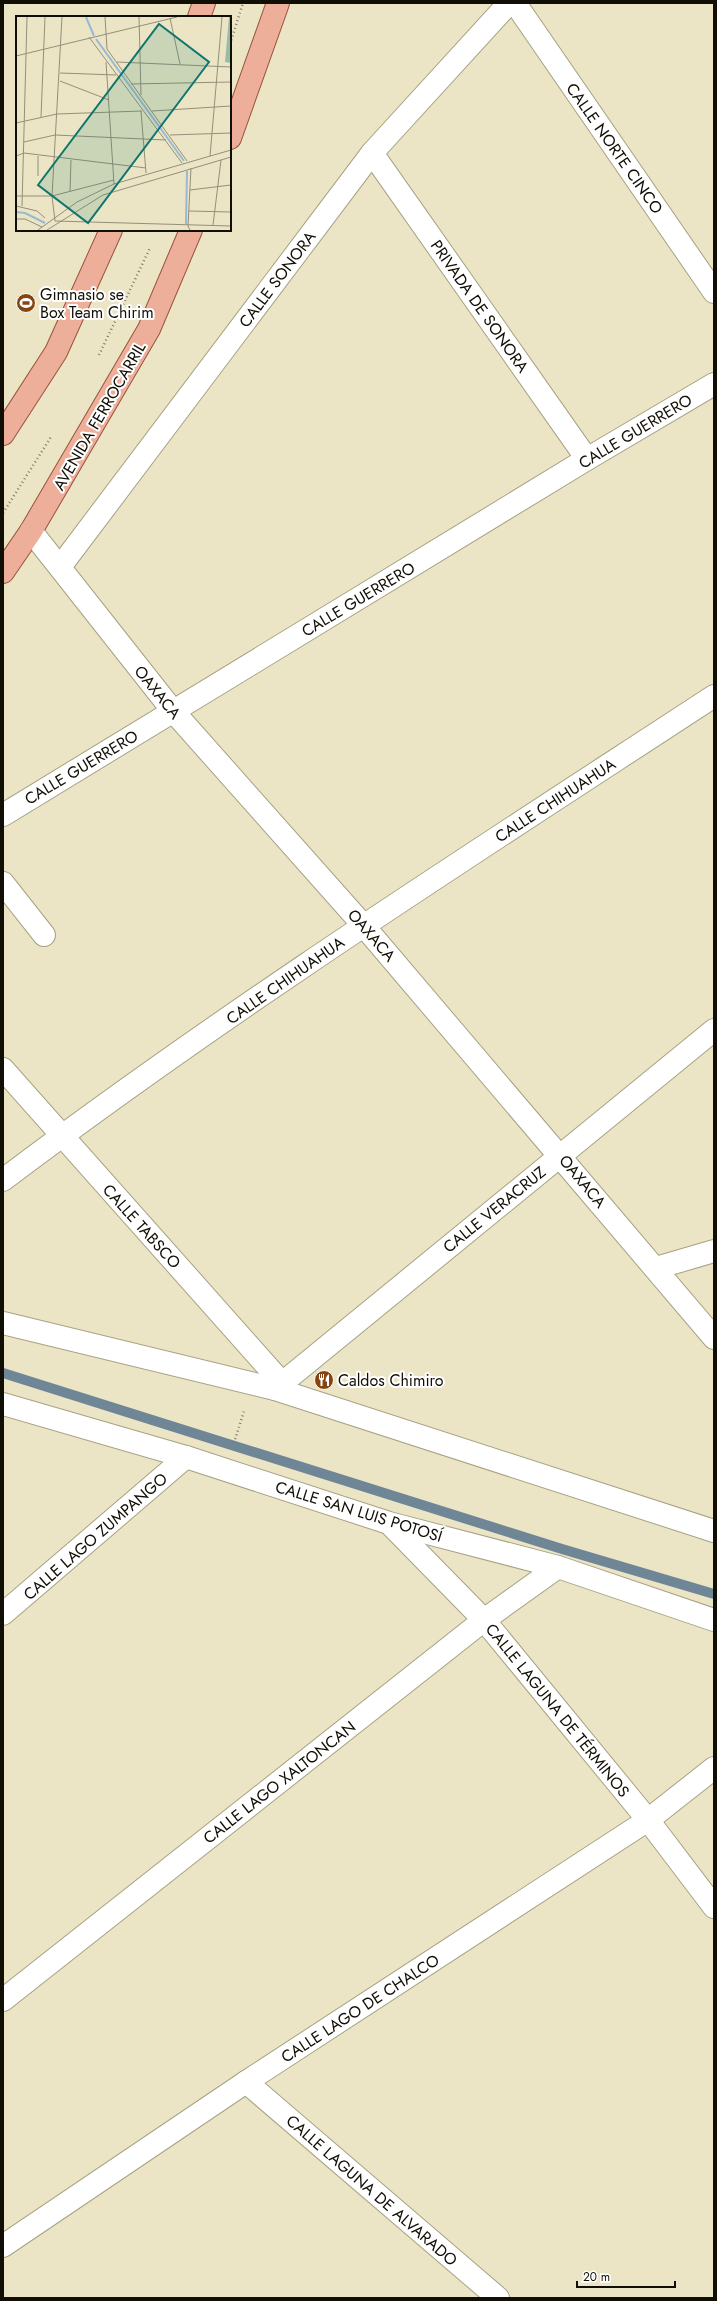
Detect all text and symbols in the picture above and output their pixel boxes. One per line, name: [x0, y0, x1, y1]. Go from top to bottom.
inset map: [16, 16, 231, 231]
street label: CALLE NORTE CINCO: [561, 78, 669, 218]
street label: CALLE SONORA: [234, 226, 322, 332]
street label: PRIVADA DE SONORA: [425, 235, 534, 378]
place label: Gimnasio se Box Team Chirim: [40, 283, 154, 324]
sports icon: Gimnasio se Box Team Chirim: [15, 292, 37, 314]
street label: AVENIDA FERROCARRIL: [47, 337, 152, 495]
street label: CALLE GUERRERO: [574, 388, 696, 474]
street label: CALLE GUERRERO: [297, 556, 419, 642]
street label: OAXACA: [129, 661, 187, 724]
street label: CALLE GUERRERO: [20, 724, 142, 810]
street label: CALLE CHIHUAHUA: [490, 753, 620, 848]
street label: OAXACA: [342, 904, 401, 967]
street label: CALLE CHIHUAHUA: [221, 931, 349, 1030]
street label: OAXACA: [554, 1150, 612, 1213]
street label: CALLE VERACRUZ: [438, 1161, 551, 1258]
street label: CALLE TABSCO: [97, 1179, 186, 1274]
restaurant icon: Caldos Chimiro: [313, 1369, 335, 1391]
place label: Caldos Chimiro: [338, 1369, 444, 1392]
street label: CALLE LAGO ZUMPANGO: [18, 1467, 172, 1605]
street label: CALLE SAN LUIS POTOSÍ: [273, 1475, 446, 1548]
street label: CALLE LAGUNA DE TÉRMINOS: [480, 1619, 635, 1802]
street label: CALLE LAGO XALTONCAN: [198, 1716, 360, 1849]
street label: CALLE LAGO DE CHALCO: [277, 1948, 444, 2068]
street label: CALLE LAGUNA DE ALVARADO: [281, 2109, 462, 2271]
scale bar: [577, 2263, 675, 2289]
text: 20 m: [583, 2268, 610, 2286]

